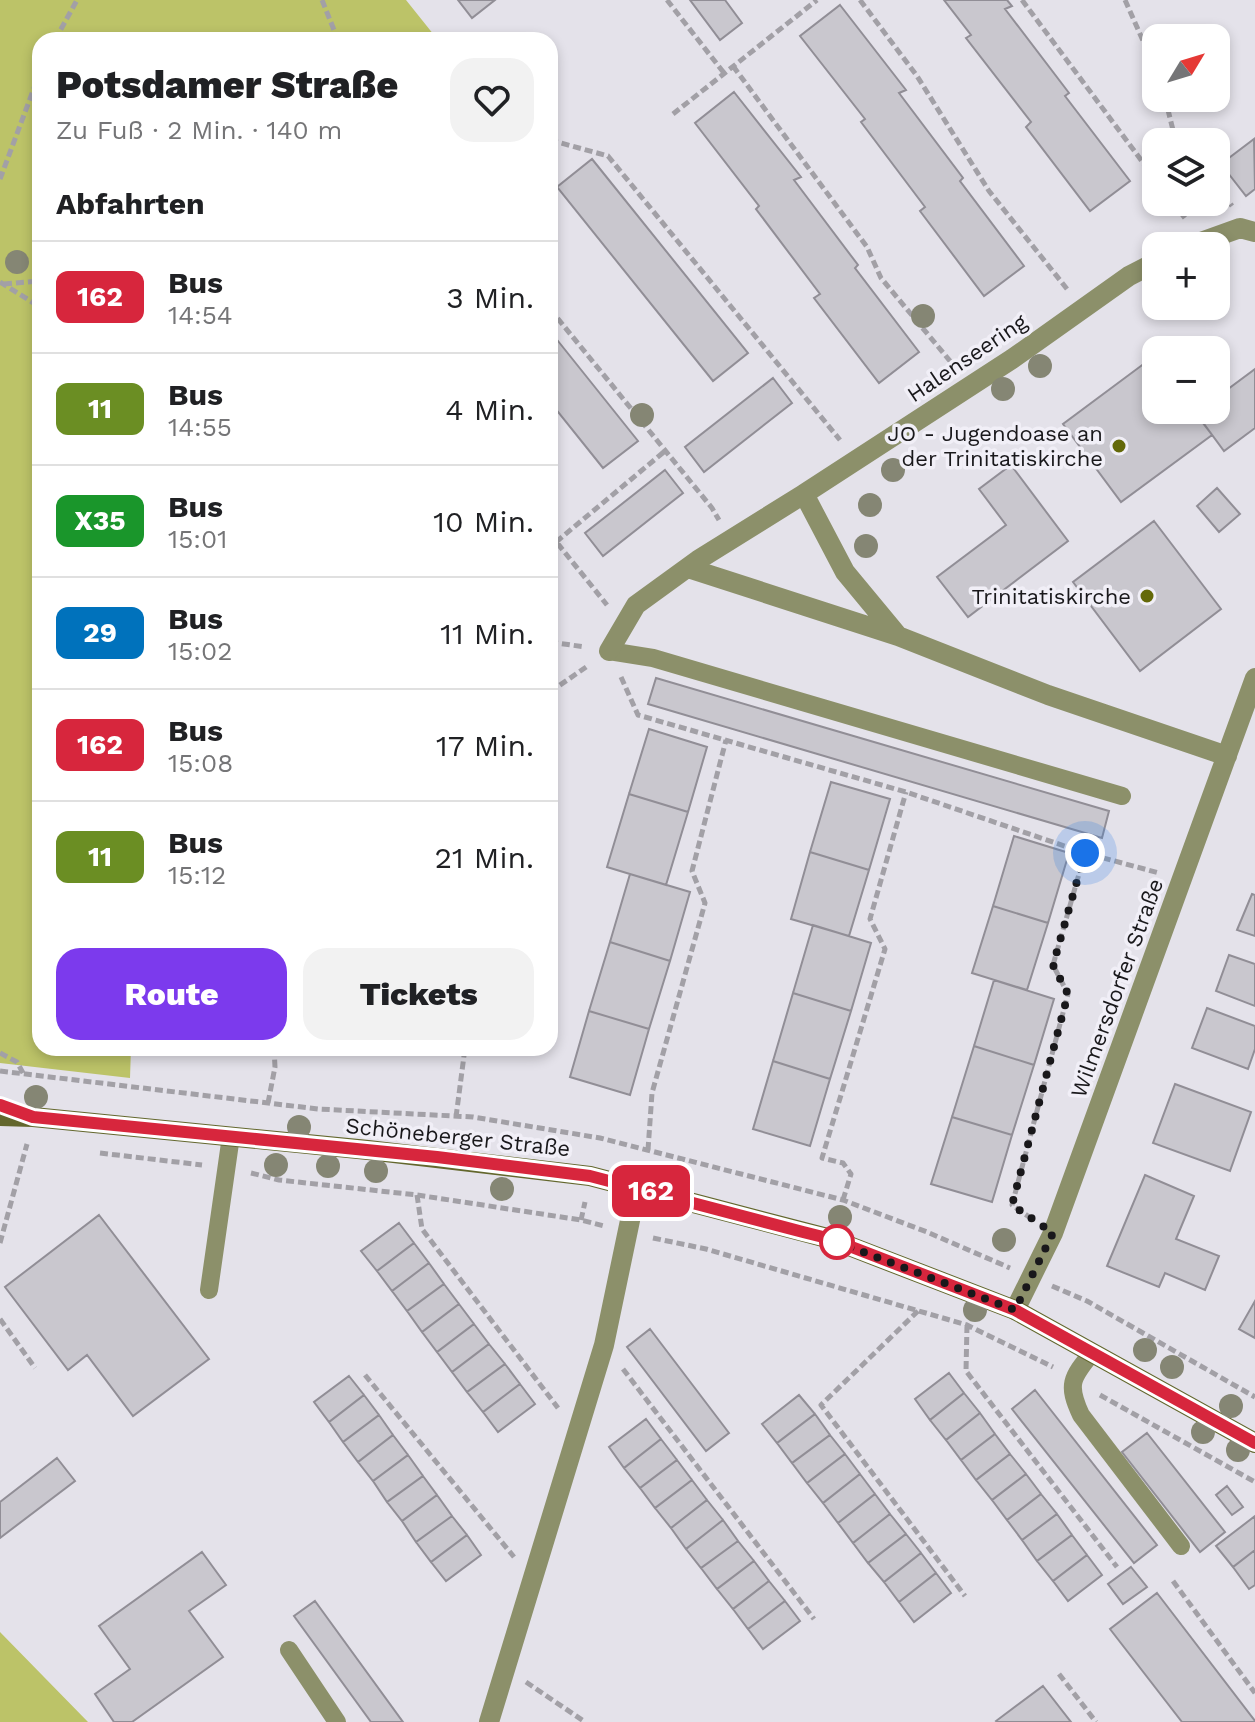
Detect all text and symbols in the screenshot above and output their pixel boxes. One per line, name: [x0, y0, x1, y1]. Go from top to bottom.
north arrow: [1142, 24, 1230, 112]
map controls: [1142, 24, 1230, 424]
button: heart: [450, 58, 534, 142]
text: Potsdamer Straße: [56, 63, 398, 107]
text: Zu Fuß · 2 Min. · 140 m: [56, 115, 342, 145]
button: layers: [1142, 128, 1230, 216]
text: Abfahrten: [56, 186, 205, 221]
button: +: [1142, 232, 1230, 320]
text: Bus: [168, 265, 223, 300]
text: 162: [77, 280, 123, 313]
text: 3 Min.: [446, 280, 534, 315]
text: 14:54: [168, 300, 233, 330]
street label: Halenseering: [903, 309, 1032, 407]
button: −: [1142, 336, 1230, 424]
text: Bus: [168, 377, 223, 412]
text: 11: [88, 392, 112, 425]
text: 4 Min.: [445, 392, 534, 427]
text: 14:55: [168, 412, 232, 442]
place label: JO - Jugendoase an der Trinitatiskirche: [887, 421, 1103, 471]
marker: JO - Jugendoase an der Trinitatiskirche: [1110, 437, 1128, 455]
text: Bus: [168, 489, 223, 524]
text: X35: [74, 504, 126, 537]
text: 10 Min.: [433, 504, 534, 539]
text: 15:01: [168, 524, 227, 554]
place label: Trinitatiskirche: [971, 584, 1131, 609]
marker: Trinitatiskirche: [1138, 587, 1156, 605]
text: Bus: [168, 601, 223, 636]
text: 29: [83, 616, 117, 649]
text: 11 Min.: [440, 616, 534, 651]
text: 15:02: [168, 636, 232, 666]
text: Bus: [168, 713, 223, 748]
text: 162: [77, 728, 123, 761]
text: 17 Min.: [436, 728, 534, 763]
text: 15:08: [168, 748, 233, 778]
text: Bus: [168, 825, 223, 860]
your location: [1065, 833, 1105, 873]
text: 11: [88, 840, 112, 873]
text: 21 Min.: [434, 840, 534, 875]
text: 15:12: [168, 860, 226, 890]
street label: Wilmersdorfer Straße: [1066, 875, 1168, 1101]
button: Route: [56, 948, 287, 1040]
button: Tickets: [303, 948, 534, 1040]
street label: Schöneberger Straße: [345, 1113, 571, 1161]
line badge: 162: [605, 1165, 697, 1217]
text: 162: [628, 1174, 674, 1207]
unlabelled marker: [820, 1225, 854, 1259]

